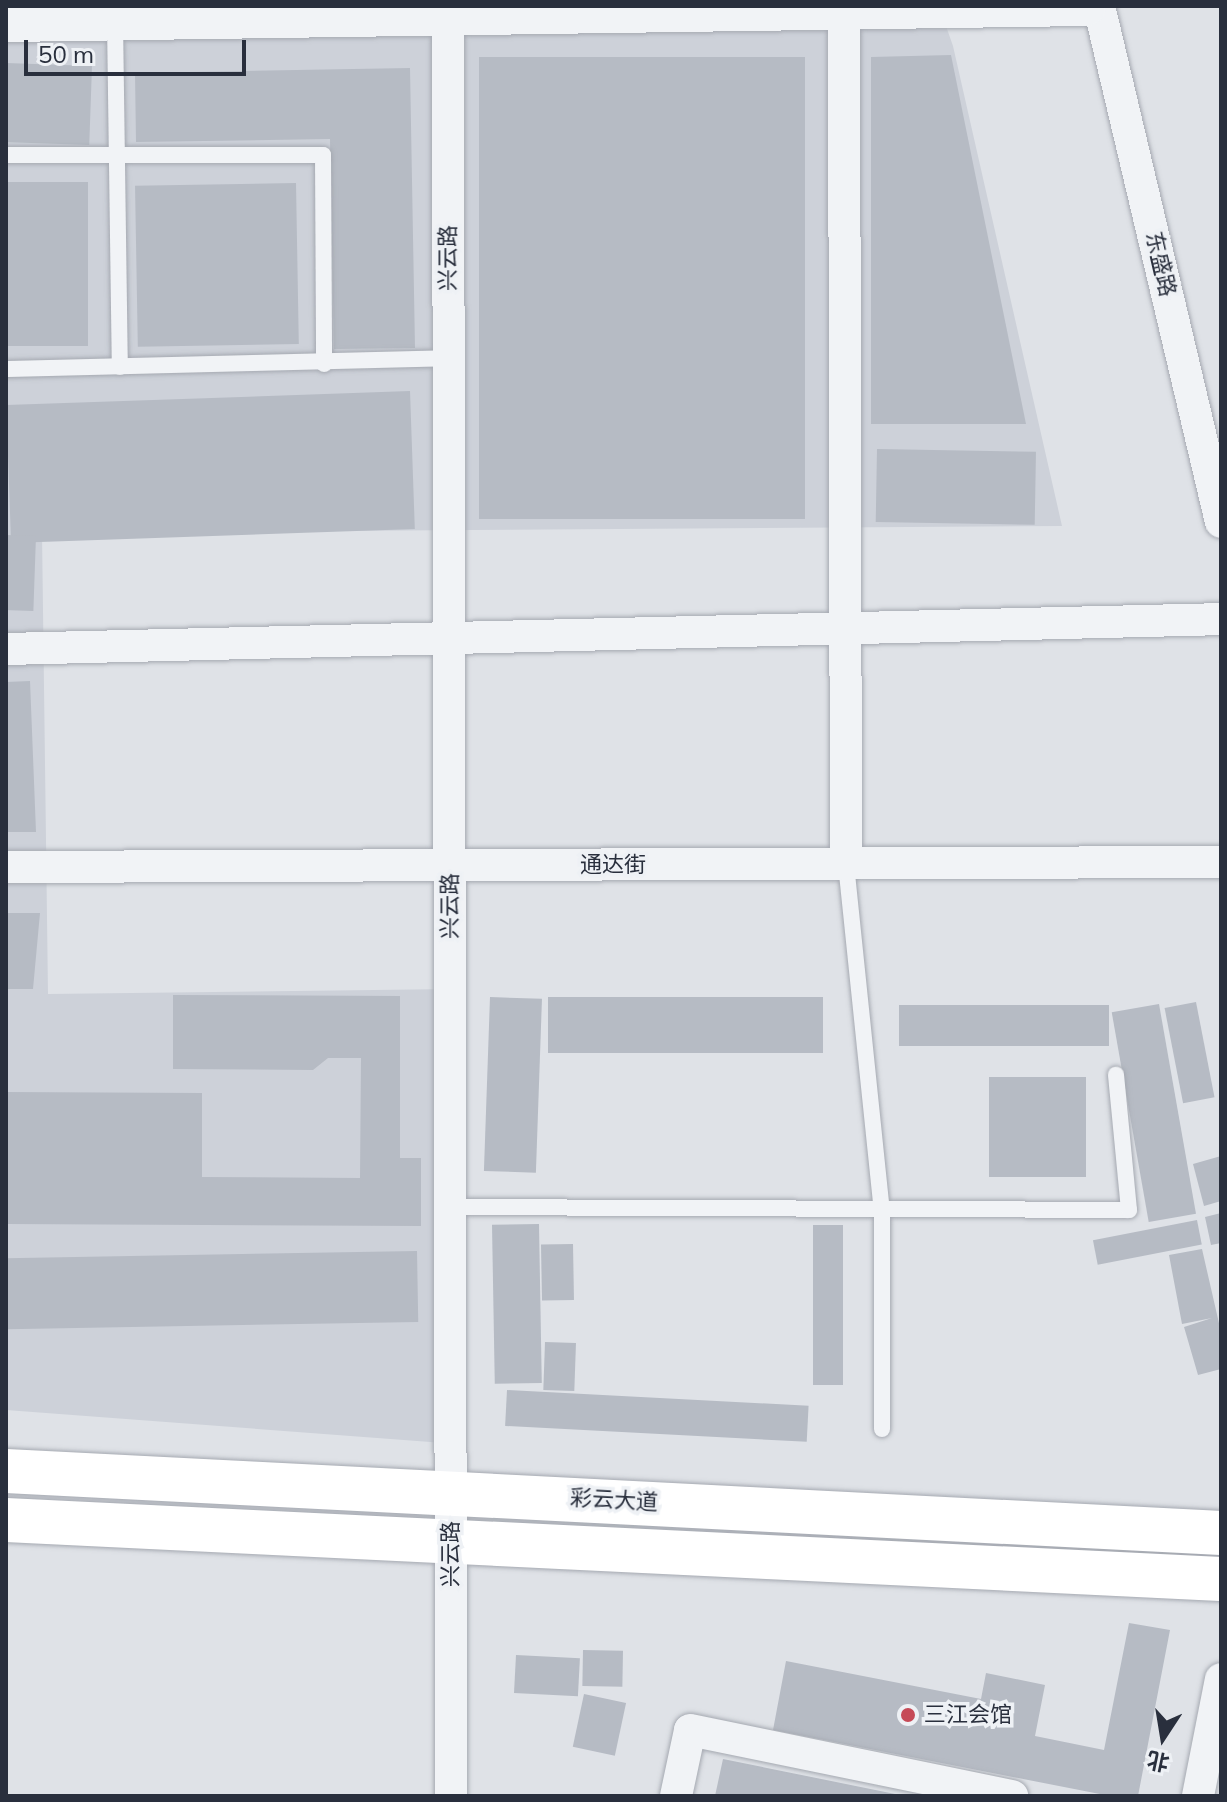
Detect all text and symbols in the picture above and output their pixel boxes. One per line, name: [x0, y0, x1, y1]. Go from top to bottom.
scale bar: [28, 24, 250, 74]
text: 50 m: [38, 39, 94, 69]
street label: 兴云路: [435, 225, 461, 291]
street label: 东盛路: [1141, 229, 1181, 299]
street label: 通达街: [580, 852, 646, 878]
street label: 兴云路: [437, 873, 463, 939]
street label: 彩云大道: [569, 1485, 659, 1515]
street label: 兴云路: [438, 1521, 464, 1587]
north arrow: [1123, 1698, 1203, 1778]
place label: 三江会馆: [924, 1702, 1012, 1728]
marker: 三江会馆: [899, 1706, 917, 1724]
text: 北: [1144, 1745, 1172, 1777]

